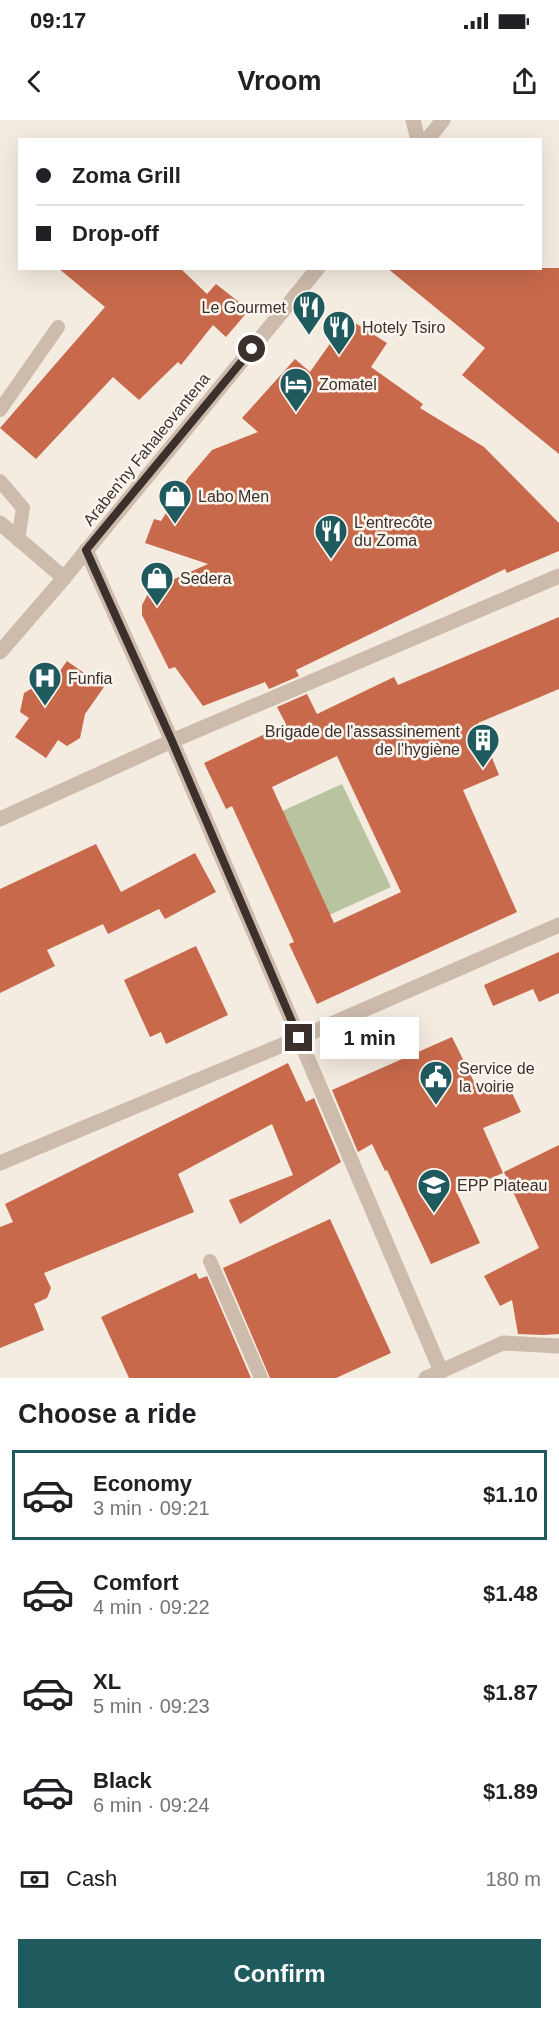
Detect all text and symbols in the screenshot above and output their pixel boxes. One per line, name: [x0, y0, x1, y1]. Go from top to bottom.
text: 09:17: [30, 8, 86, 33]
icon: back: [18, 65, 51, 98]
icon: share: [508, 65, 541, 98]
text: Vroom: [237, 66, 322, 96]
text: Zoma Grill: [72, 163, 181, 188]
text: Drop-off: [72, 221, 159, 246]
restaurant icon: Le Gourmet: [291, 289, 327, 336]
place label: Le Gourmet: [202, 299, 287, 316]
restaurant icon: Hotely Tsiro: [321, 309, 357, 356]
place label: Hotely Tsiro: [362, 319, 445, 336]
route start: [238, 335, 265, 362]
hotel icon: Zomatel: [278, 366, 314, 413]
street label: Araben'ny Fahaleovantena: [80, 370, 213, 529]
place label: Zomatel: [319, 376, 377, 393]
shop icon: Labo Men: [157, 478, 193, 525]
place label: Labo Men: [198, 488, 269, 505]
restaurant icon: L'entrecôte du Zoma: [313, 513, 349, 560]
place label: L'entrecôte du Zoma: [354, 514, 433, 549]
shop icon: Sedera: [139, 560, 175, 607]
place label: Sedera: [180, 570, 232, 587]
hospital icon: Funfia: [27, 660, 63, 707]
place label: Funfia: [68, 670, 113, 687]
building icon: Brigade de l'assassinement de l'hygiène: [465, 722, 501, 769]
place label: Brigade de l'assassinement de l'hygiène: [265, 723, 461, 758]
callout: 1 min: [320, 1017, 419, 1059]
route end: [285, 1024, 312, 1051]
text: 1 min: [343, 1027, 396, 1049]
public building icon: Service de la voirie: [418, 1059, 454, 1106]
place label: Service de la voirie: [459, 1060, 535, 1095]
school or university icon: EPP Plateau: [416, 1167, 452, 1214]
place label: EPP Plateau: [457, 1177, 547, 1194]
text: Choose a ride: [18, 1399, 197, 1429]
icon: car: [21, 1468, 75, 1522]
text: Economy: [93, 1471, 192, 1496]
text: $1.10: [483, 1482, 538, 1507]
text: 3 min · 09:21: [93, 1497, 210, 1519]
icon: car: [21, 1567, 75, 1621]
text: Comfort: [93, 1570, 179, 1595]
text: $1.48: [483, 1581, 538, 1606]
text: 4 min · 09:22: [93, 1596, 210, 1618]
icon: car: [21, 1666, 75, 1720]
text: XL: [93, 1669, 121, 1694]
text: $1.87: [483, 1680, 538, 1705]
text: 5 min · 09:23: [93, 1695, 210, 1717]
icon: car: [21, 1765, 75, 1819]
text: Black: [93, 1768, 152, 1793]
text: $1.89: [483, 1779, 538, 1804]
text: 6 min · 09:24: [93, 1794, 210, 1816]
icon: cash: [18, 1863, 51, 1896]
text: Cash: [66, 1866, 117, 1891]
text: 180 m: [485, 1868, 541, 1890]
button: Confirm: [18, 1939, 541, 2008]

